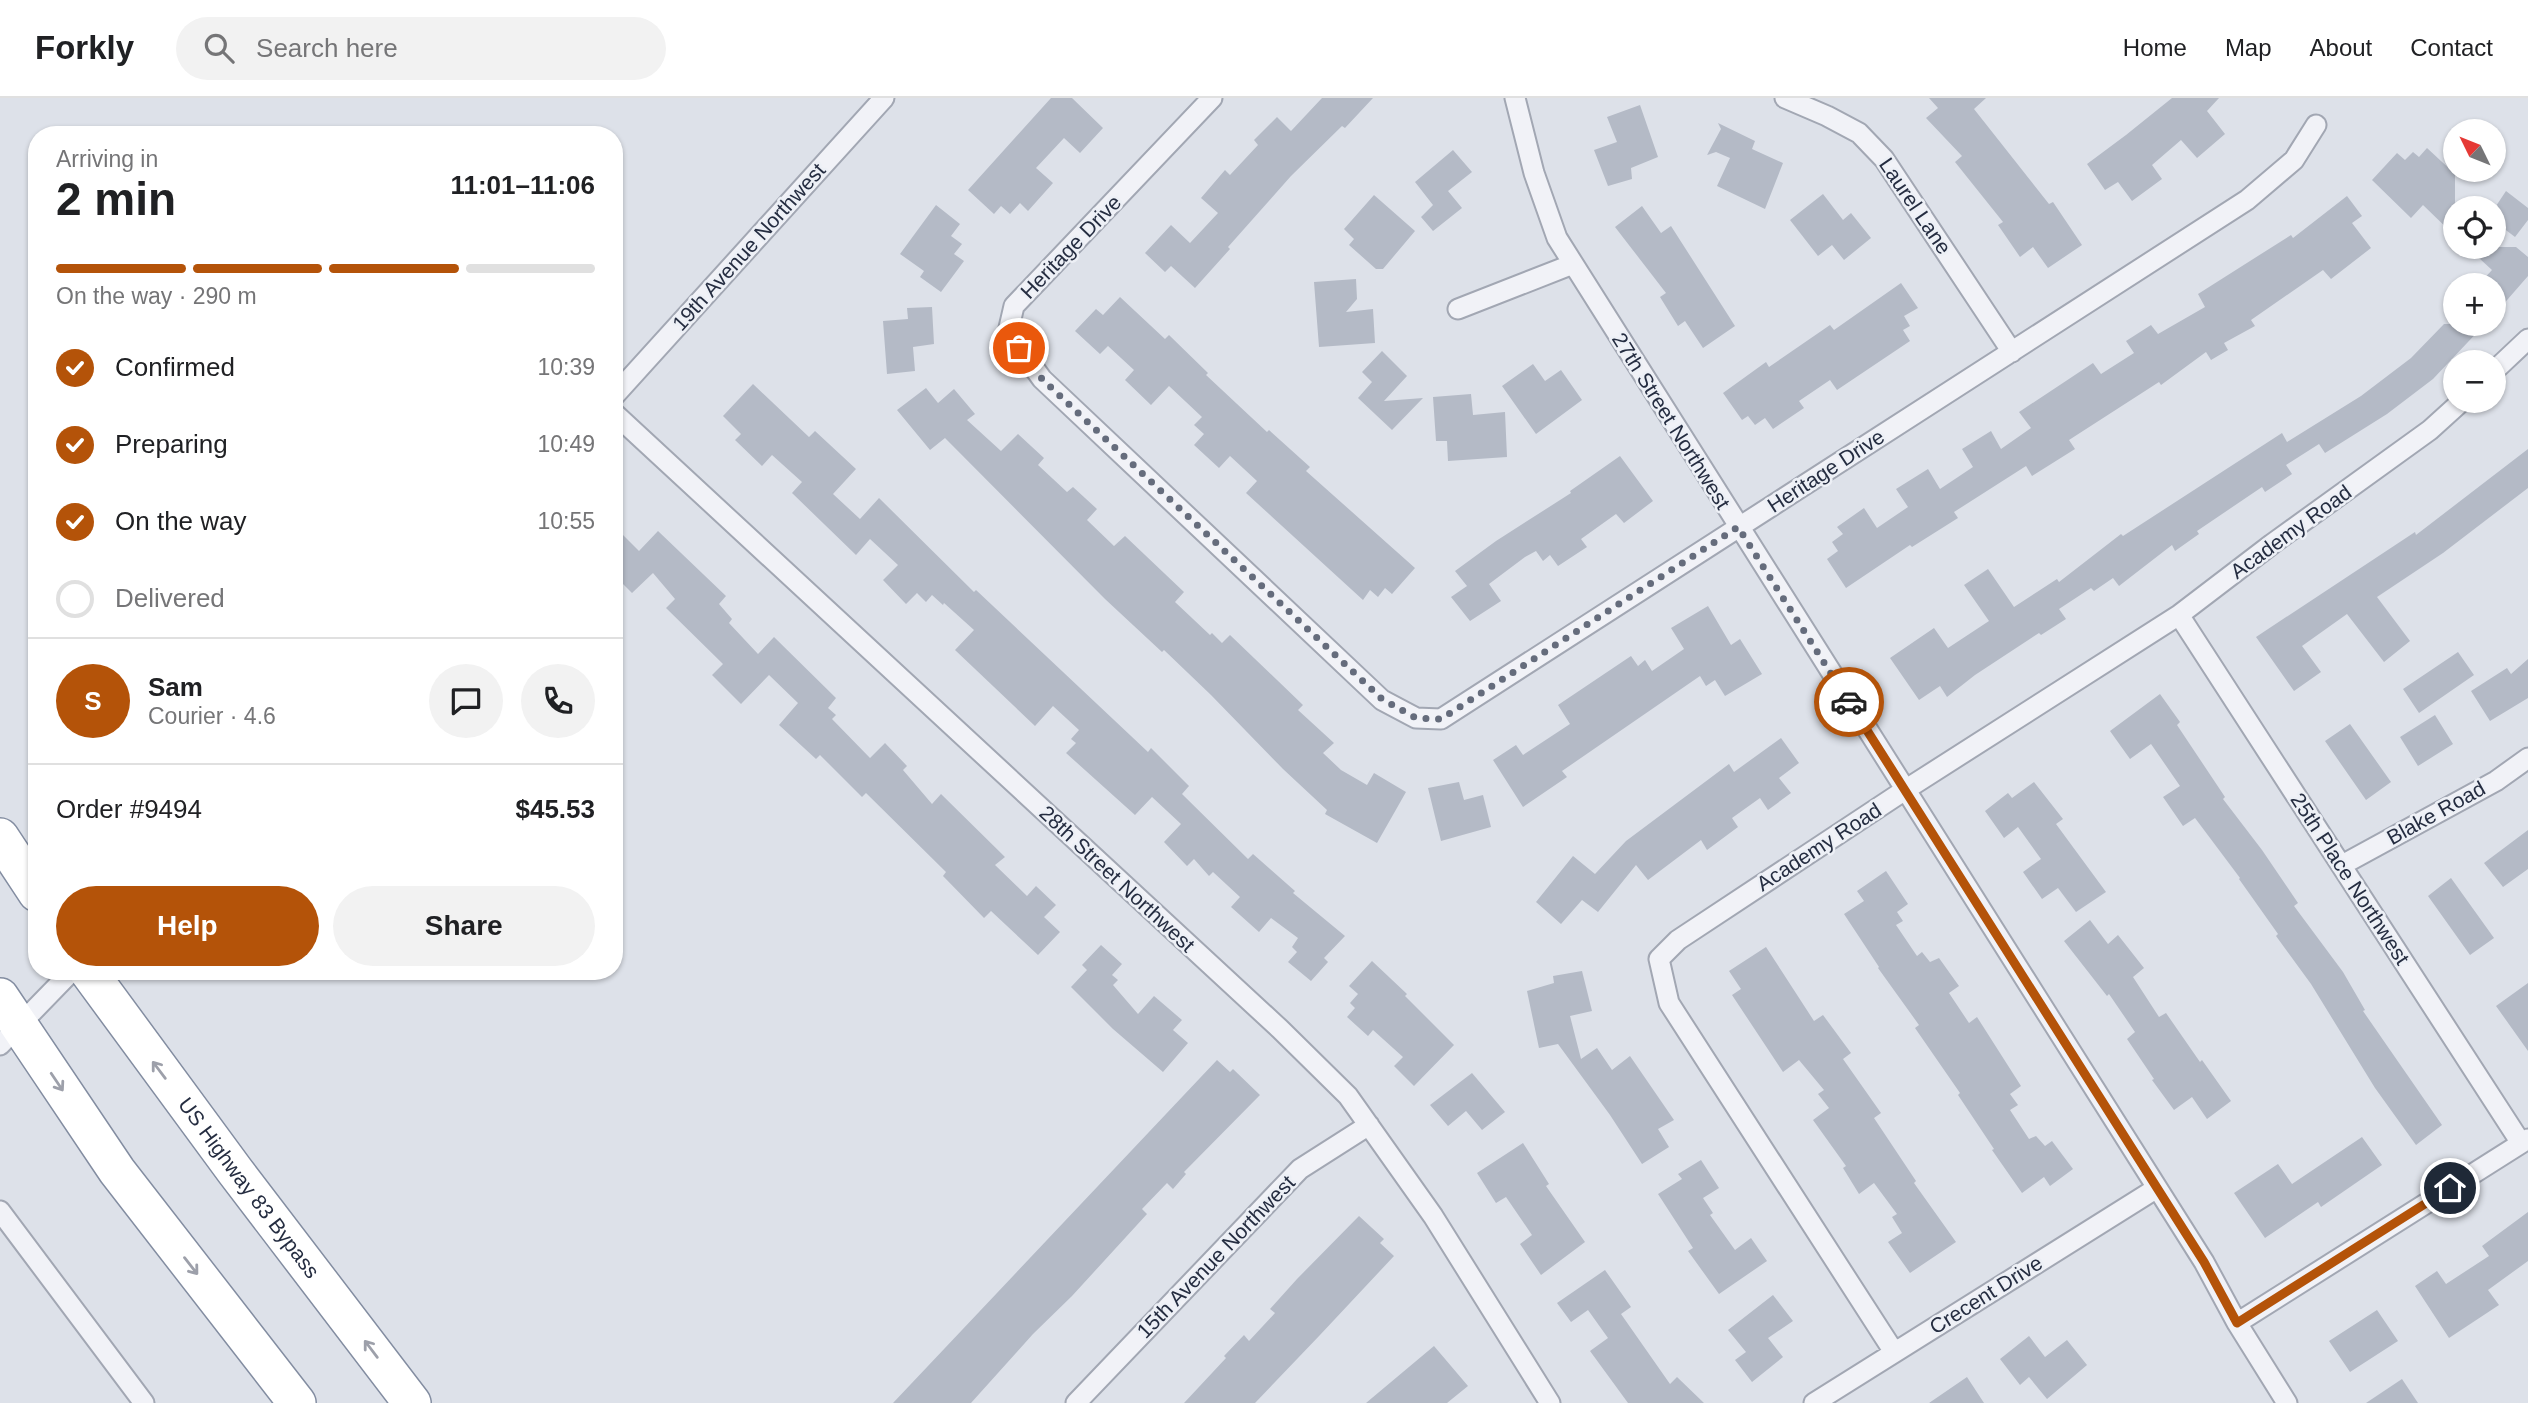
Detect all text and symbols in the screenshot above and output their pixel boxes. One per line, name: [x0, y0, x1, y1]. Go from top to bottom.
search box: [176, 17, 666, 80]
text: Forkly: [35, 29, 134, 66]
icon: search: [200, 29, 238, 67]
text: Search here: [256, 33, 398, 63]
text: Home: [2123, 34, 2187, 61]
text: Map: [2225, 34, 2272, 61]
text: About: [2310, 34, 2372, 61]
text: Contact: [2410, 34, 2493, 61]
north arrow: [2443, 119, 2506, 182]
map controls: [2443, 119, 2506, 413]
text: Arriving in: [56, 146, 158, 172]
street label: Laurel Lane: [1875, 153, 1956, 258]
street label: 19th Avenue Northwest: [668, 158, 830, 335]
text: 11:01–11:06: [450, 170, 595, 200]
text: 2 min: [56, 173, 176, 225]
street label: Heritage Drive: [1016, 190, 1126, 303]
button: locate: [2443, 196, 2506, 259]
button: +: [2443, 273, 2506, 336]
text: On the way · 290 m: [56, 283, 257, 309]
pin: [989, 318, 1049, 378]
icon: bag: [1000, 329, 1038, 367]
street label: 27th Street Northwest: [1608, 329, 1735, 513]
icon: check: [56, 349, 94, 387]
button: −: [2443, 350, 2506, 413]
text: Confirmed: [115, 352, 235, 382]
text: 10:39: [537, 354, 595, 380]
street label: Heritage Drive: [1763, 424, 1888, 517]
icon: check: [56, 426, 94, 464]
text: Preparing: [115, 429, 228, 459]
text: 10:49: [537, 431, 595, 457]
street label: Academy Road: [2226, 480, 2356, 583]
icon: check: [56, 503, 94, 541]
text: On the way: [115, 506, 247, 536]
text: 10:55: [537, 508, 595, 534]
text: Delivered: [115, 583, 225, 613]
button: chat: [429, 664, 503, 738]
button: phone: [521, 664, 595, 738]
courier: [1814, 667, 1884, 737]
text: Sam: [148, 672, 203, 702]
icon: car: [1830, 683, 1868, 721]
text: S: [84, 686, 102, 716]
text: Courier · 4.6: [148, 703, 276, 729]
street label: Blake Road: [2383, 776, 2489, 849]
street label: 25th Place Northwest: [2286, 789, 2415, 969]
text: Order #9494: [56, 794, 202, 824]
text: $45.53: [515, 794, 595, 824]
street label: Academy Road: [1752, 798, 1885, 895]
street label: 28th Street Northwest: [1035, 801, 1200, 956]
button: Help: [56, 886, 319, 966]
button: Share: [333, 886, 595, 966]
one-way arrow: [152, 1061, 167, 1079]
one-way arrow: [51, 1072, 65, 1092]
street label: US Highway 83 Bypass: [174, 1093, 324, 1282]
pin: [2420, 1158, 2480, 1218]
icon: home: [2431, 1169, 2469, 1207]
street label: 15th Avenue Northwest: [1132, 1171, 1299, 1343]
street label: Crecent Drive: [1925, 1251, 2046, 1338]
one-way arrow: [184, 1257, 199, 1275]
one-way arrow: [363, 1340, 378, 1359]

